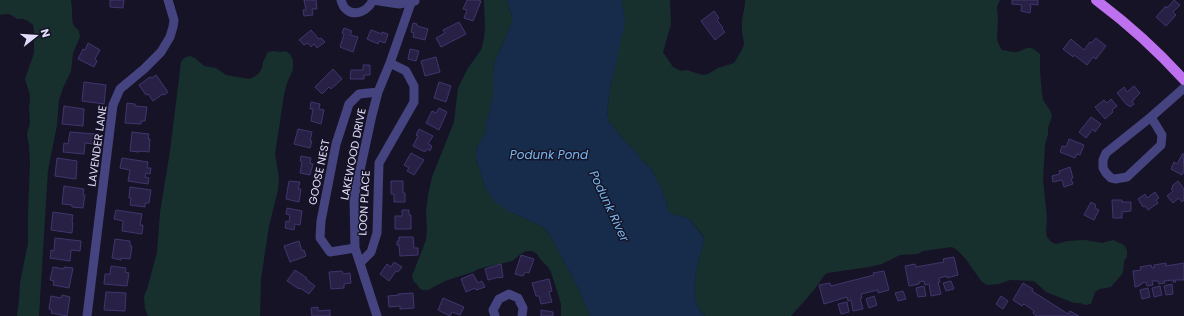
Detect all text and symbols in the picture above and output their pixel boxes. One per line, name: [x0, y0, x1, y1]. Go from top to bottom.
north arrow: [16, 16, 56, 56]
text: N: [37, 27, 54, 39]
street label: LAVENDER LANE: [83, 104, 111, 188]
street label: LAKEWOOD DRIVE: [336, 107, 370, 201]
street label: GOOSE NEST: [304, 138, 334, 206]
water label: Podunk Pond: [510, 146, 589, 163]
water label: Podunk River: [586, 167, 634, 245]
street label: LOON PLACE: [354, 170, 374, 236]

